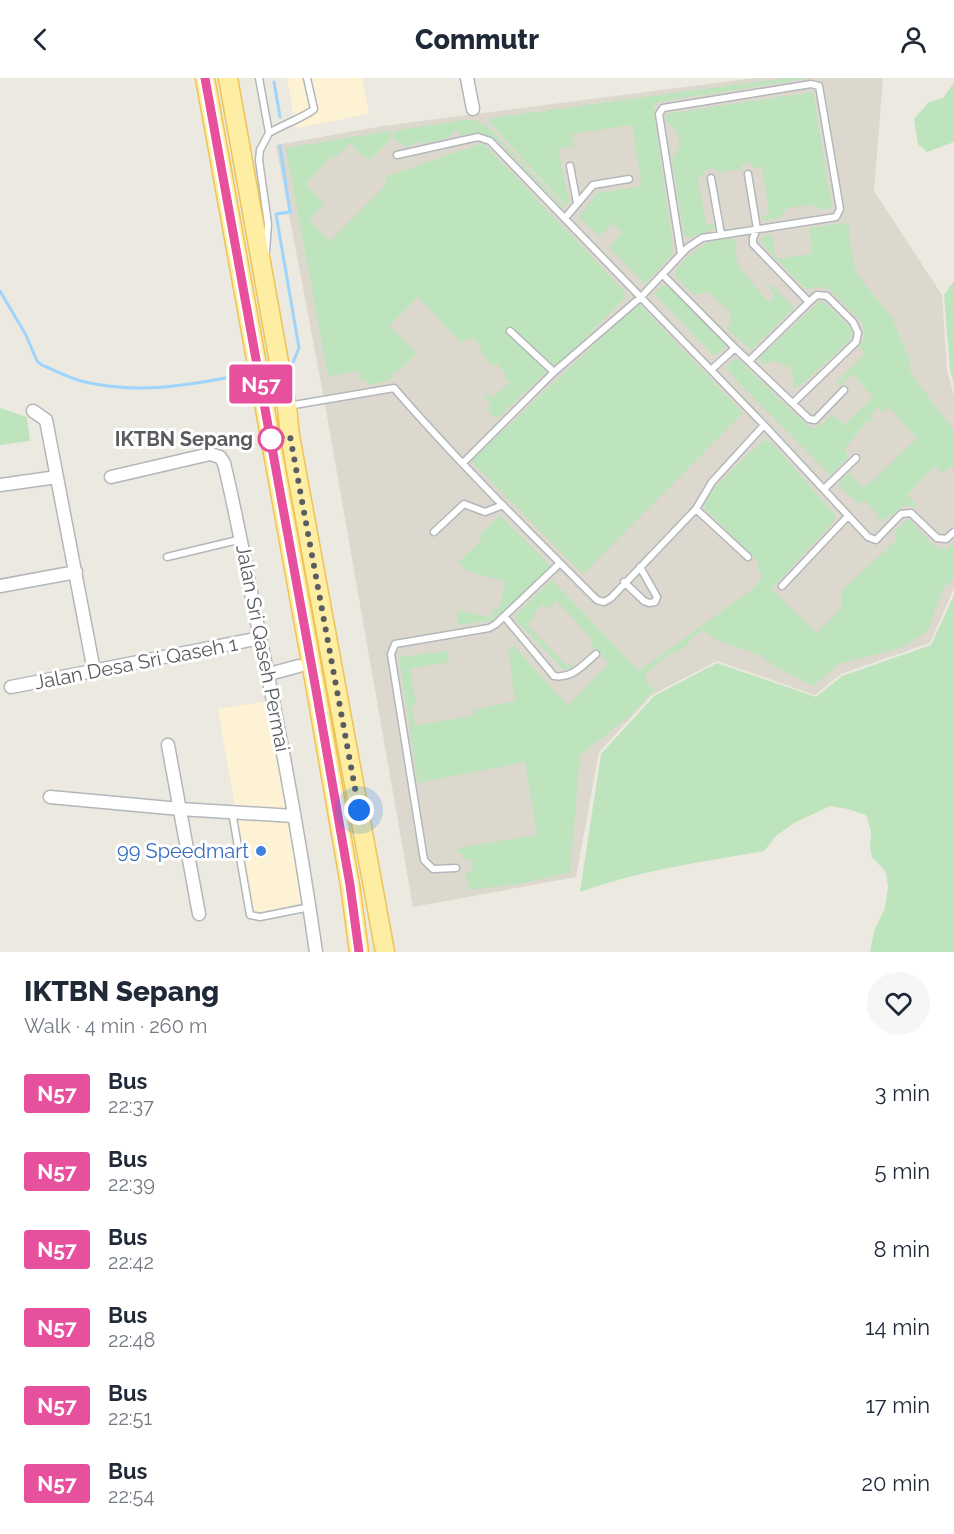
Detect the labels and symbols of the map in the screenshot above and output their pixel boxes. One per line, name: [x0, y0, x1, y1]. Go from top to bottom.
line badge: N57: [226, 364, 296, 404]
marker: IKTBN Sepang: [258, 426, 284, 452]
place label: IKTBN Sepang: [115, 427, 253, 451]
street label: Jalan Sri Qaseh Permai: [231, 542, 295, 754]
street label: Jalan Desa Sri Qaseh 1: [32, 631, 240, 694]
your location: [344, 795, 374, 825]
place label: 99 Speedmart: [117, 839, 249, 863]
marker: 99 Speedmart: [254, 844, 268, 858]

